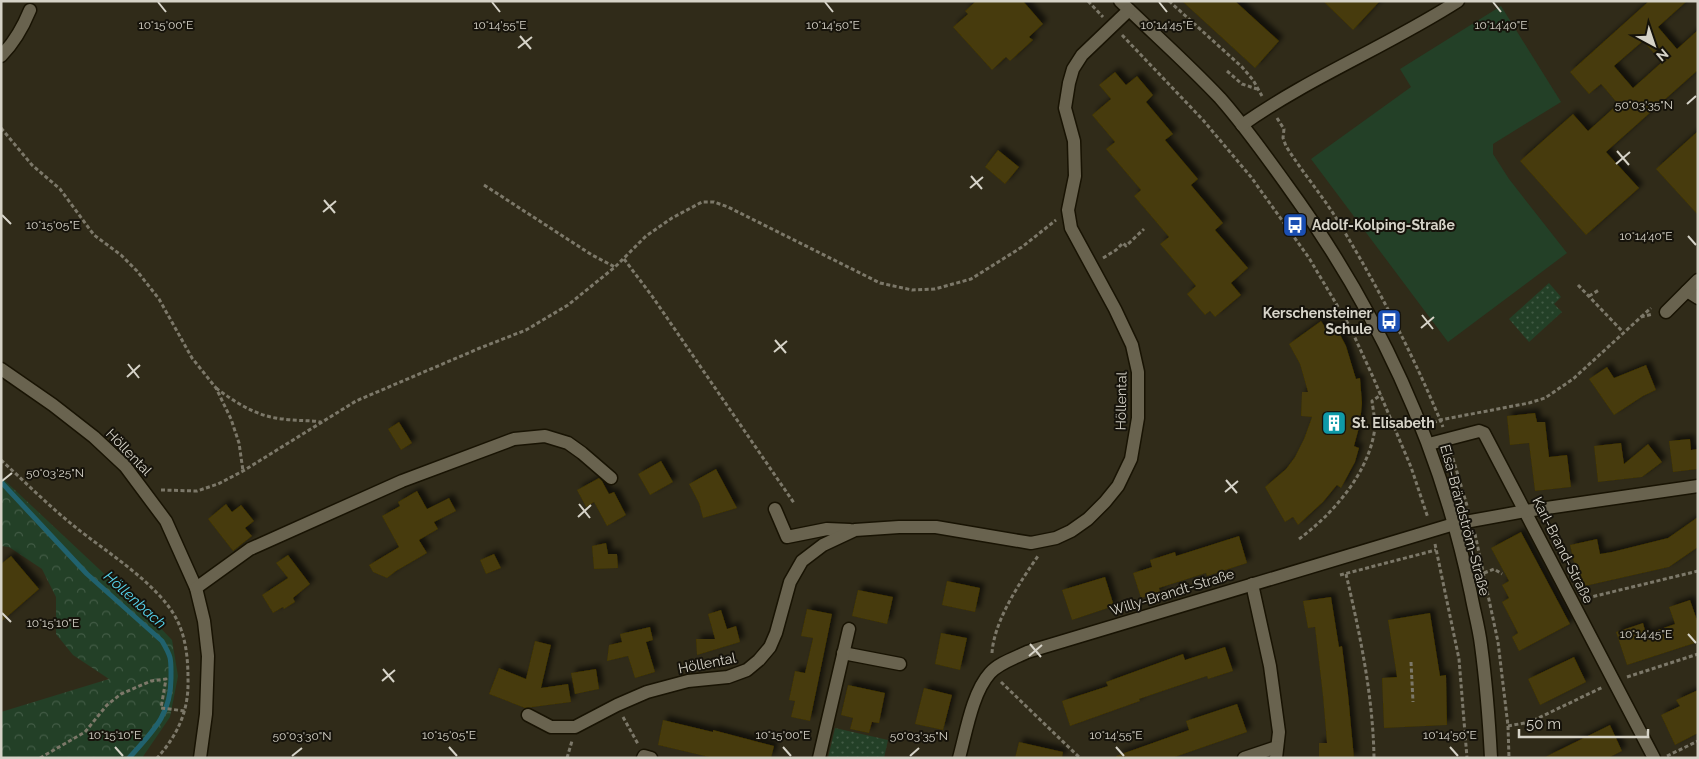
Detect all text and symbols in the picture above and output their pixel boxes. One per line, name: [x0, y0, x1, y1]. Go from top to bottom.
text: 10°15'00"E: [139, 18, 193, 32]
text: 10°14'55"E: [473, 18, 527, 32]
text: 10°14'50"E: [806, 18, 860, 32]
text: 10°14'45"E: [1141, 18, 1193, 32]
text: 10°14'40"E: [1474, 18, 1528, 32]
north arrow: [1629, 20, 1679, 70]
text: N: [1653, 45, 1672, 65]
text: 50°03'35"N: [1615, 98, 1673, 112]
bus stop icon: Adolf-Kolping-Straße: [1282, 212, 1308, 238]
place label: Adolf-Kolping-Straße: [1312, 217, 1455, 233]
text: 10°15'05"E: [26, 218, 80, 232]
text: 10°14'40"E: [1619, 229, 1673, 243]
place label: Kerschensteiner Schule: [1263, 305, 1373, 337]
bus stop icon: Kerschensteiner Schule: [1376, 308, 1402, 334]
street label: Höllental: [1112, 371, 1130, 430]
building icon: St. Elisabeth: [1321, 410, 1347, 436]
place label: St. Elisabeth: [1352, 415, 1435, 431]
street label: Höllental: [103, 425, 155, 479]
street label: Elsa-Brändström-Straße: [1437, 443, 1493, 597]
text: 50°03'25"N: [26, 466, 84, 480]
street label: Karl-Brand-Straße: [1529, 494, 1597, 606]
street label: Willy-Brandt-Straße: [1108, 565, 1236, 619]
water label: Höllenbach: [100, 567, 170, 633]
text: 10°15'10"E: [27, 616, 79, 630]
text: 10°14'45"E: [1620, 627, 1672, 641]
street label: Höllental: [677, 650, 737, 676]
scale bar: [1519, 706, 1648, 738]
text: 50 m: [1526, 715, 1561, 733]
text: 10°15'10"E: [89, 728, 141, 742]
text: 10°15'05"E: [422, 728, 476, 742]
text: 10°15'00"E: [756, 728, 810, 742]
text: 10°14'55"E: [1089, 728, 1143, 742]
text: 10°14'50"E: [1423, 728, 1477, 742]
text: 50°03'30"N: [272, 729, 332, 743]
text: 50°03'35"N: [890, 729, 948, 743]

